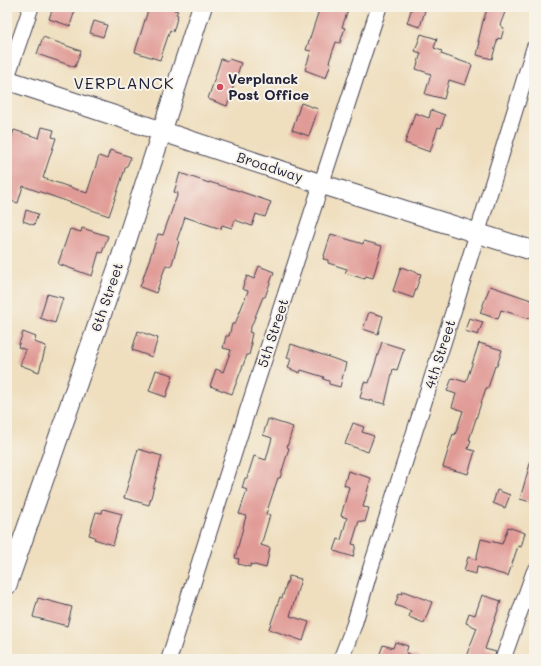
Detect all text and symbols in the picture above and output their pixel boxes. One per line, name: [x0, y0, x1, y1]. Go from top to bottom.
place label: Verplanck Post Office: [228, 69, 309, 104]
district label: VERPLANCK: [74, 72, 174, 93]
marker: Verplanck Post Office: [215, 82, 225, 92]
street label: Broadway: [235, 147, 306, 186]
street label: 6th Street: [86, 260, 127, 334]
street label: 5th Street: [252, 296, 293, 370]
street label: 4th Street: [419, 317, 460, 391]

